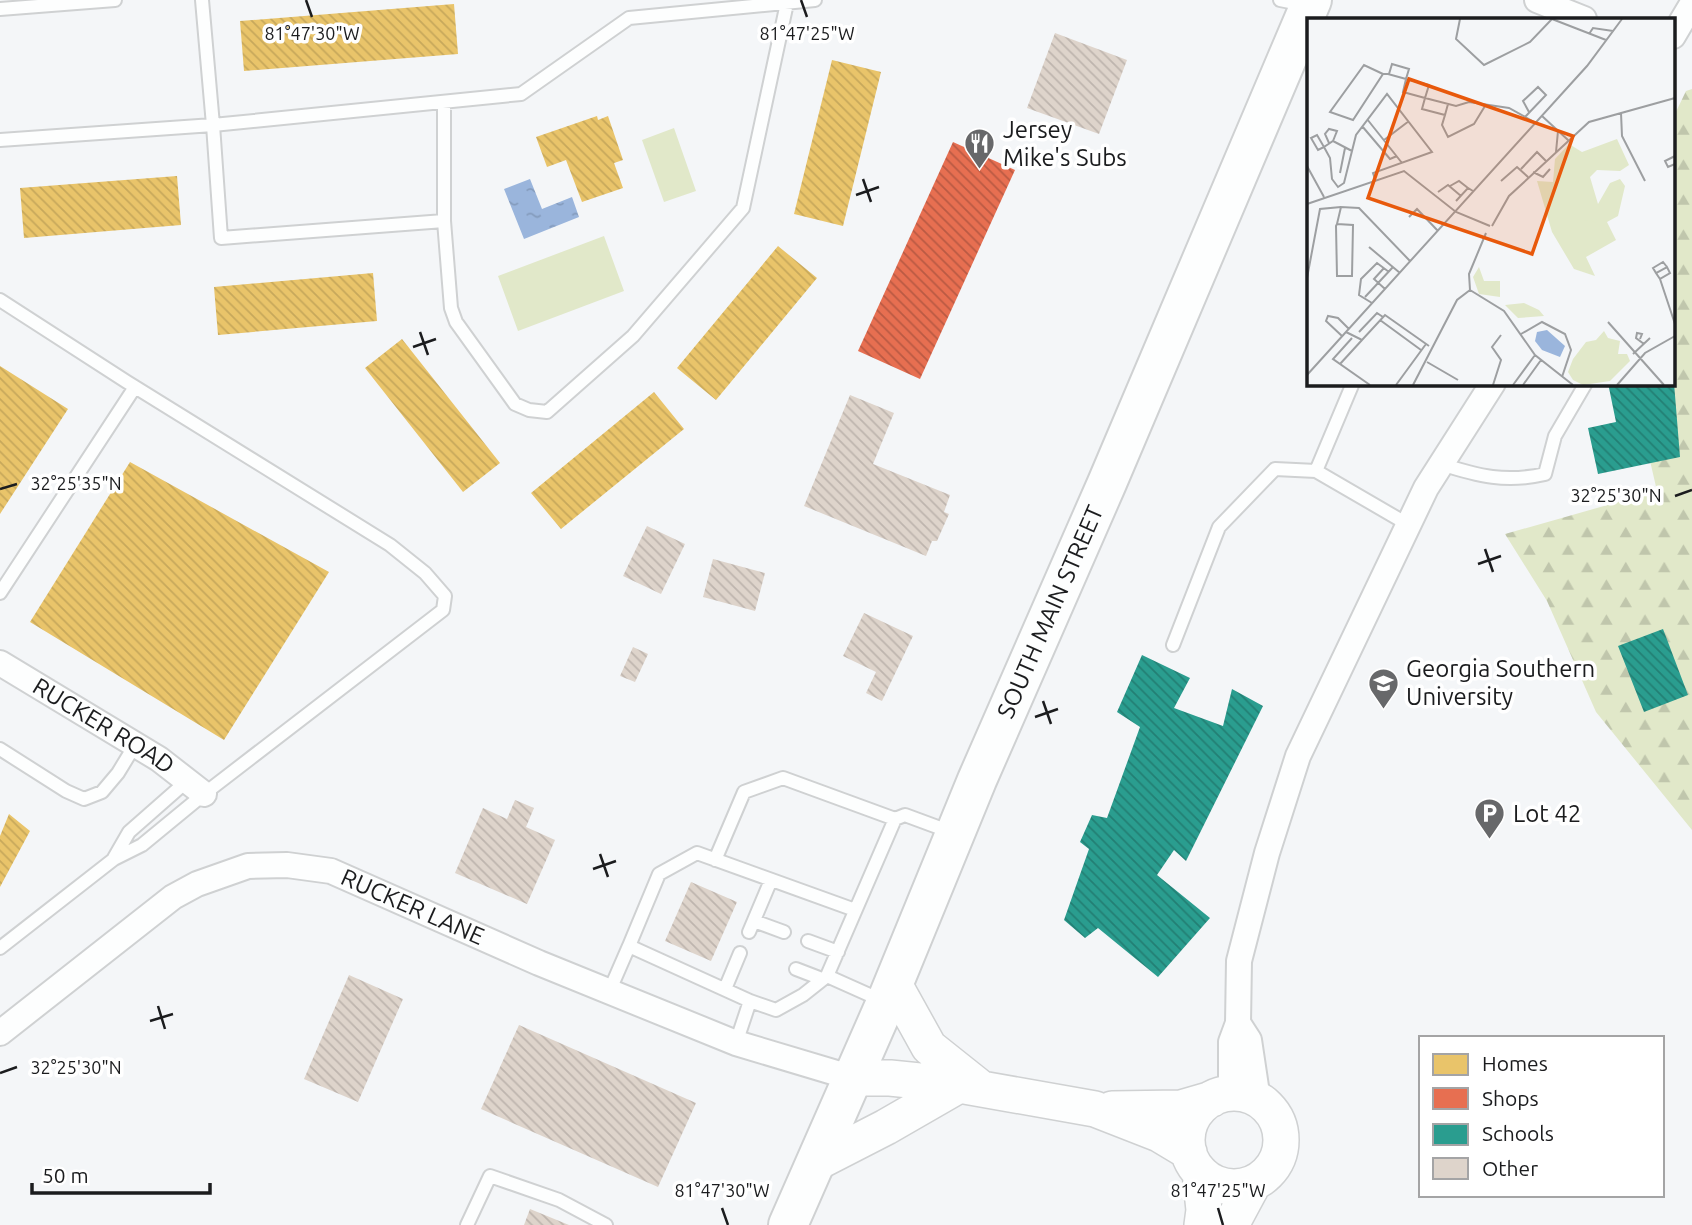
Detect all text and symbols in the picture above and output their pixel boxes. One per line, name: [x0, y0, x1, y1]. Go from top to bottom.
inset map: [1307, 18, 1674, 385]
text: 81°47'30"W: [264, 23, 360, 43]
text: 81°47'25"W: [759, 23, 855, 43]
place label: Jersey Mike's Subs: [1003, 116, 1127, 171]
restaurant icon: Jersey Mike's Subs: [963, 127, 997, 171]
text: 32°25'35"N: [30, 473, 122, 493]
text: 32°25'30"N: [1570, 485, 1662, 505]
street label: SOUTH MAIN STREET: [992, 501, 1109, 722]
place label: Georgia Southern University: [1406, 655, 1595, 710]
school or university icon: Georgia Southern University: [1366, 666, 1400, 710]
street label: RUCKER ROAD: [28, 672, 180, 779]
parking icon: Lot 42: [1473, 797, 1507, 841]
place label: Lot 42: [1513, 800, 1581, 827]
street label: RUCKER LANE: [337, 863, 489, 950]
legend: [1419, 1036, 1664, 1197]
text: Homes: [1482, 1051, 1548, 1075]
text: 32°25'30"N: [30, 1057, 122, 1077]
text: Shops: [1482, 1086, 1539, 1110]
text: Schools: [1482, 1121, 1554, 1145]
scale bar: [32, 1152, 210, 1196]
text: Other: [1482, 1156, 1538, 1180]
text: 50 m: [42, 1163, 89, 1187]
text: 81°47'30"W: [674, 1180, 770, 1200]
text: 81°47'25"W: [1170, 1180, 1266, 1200]

